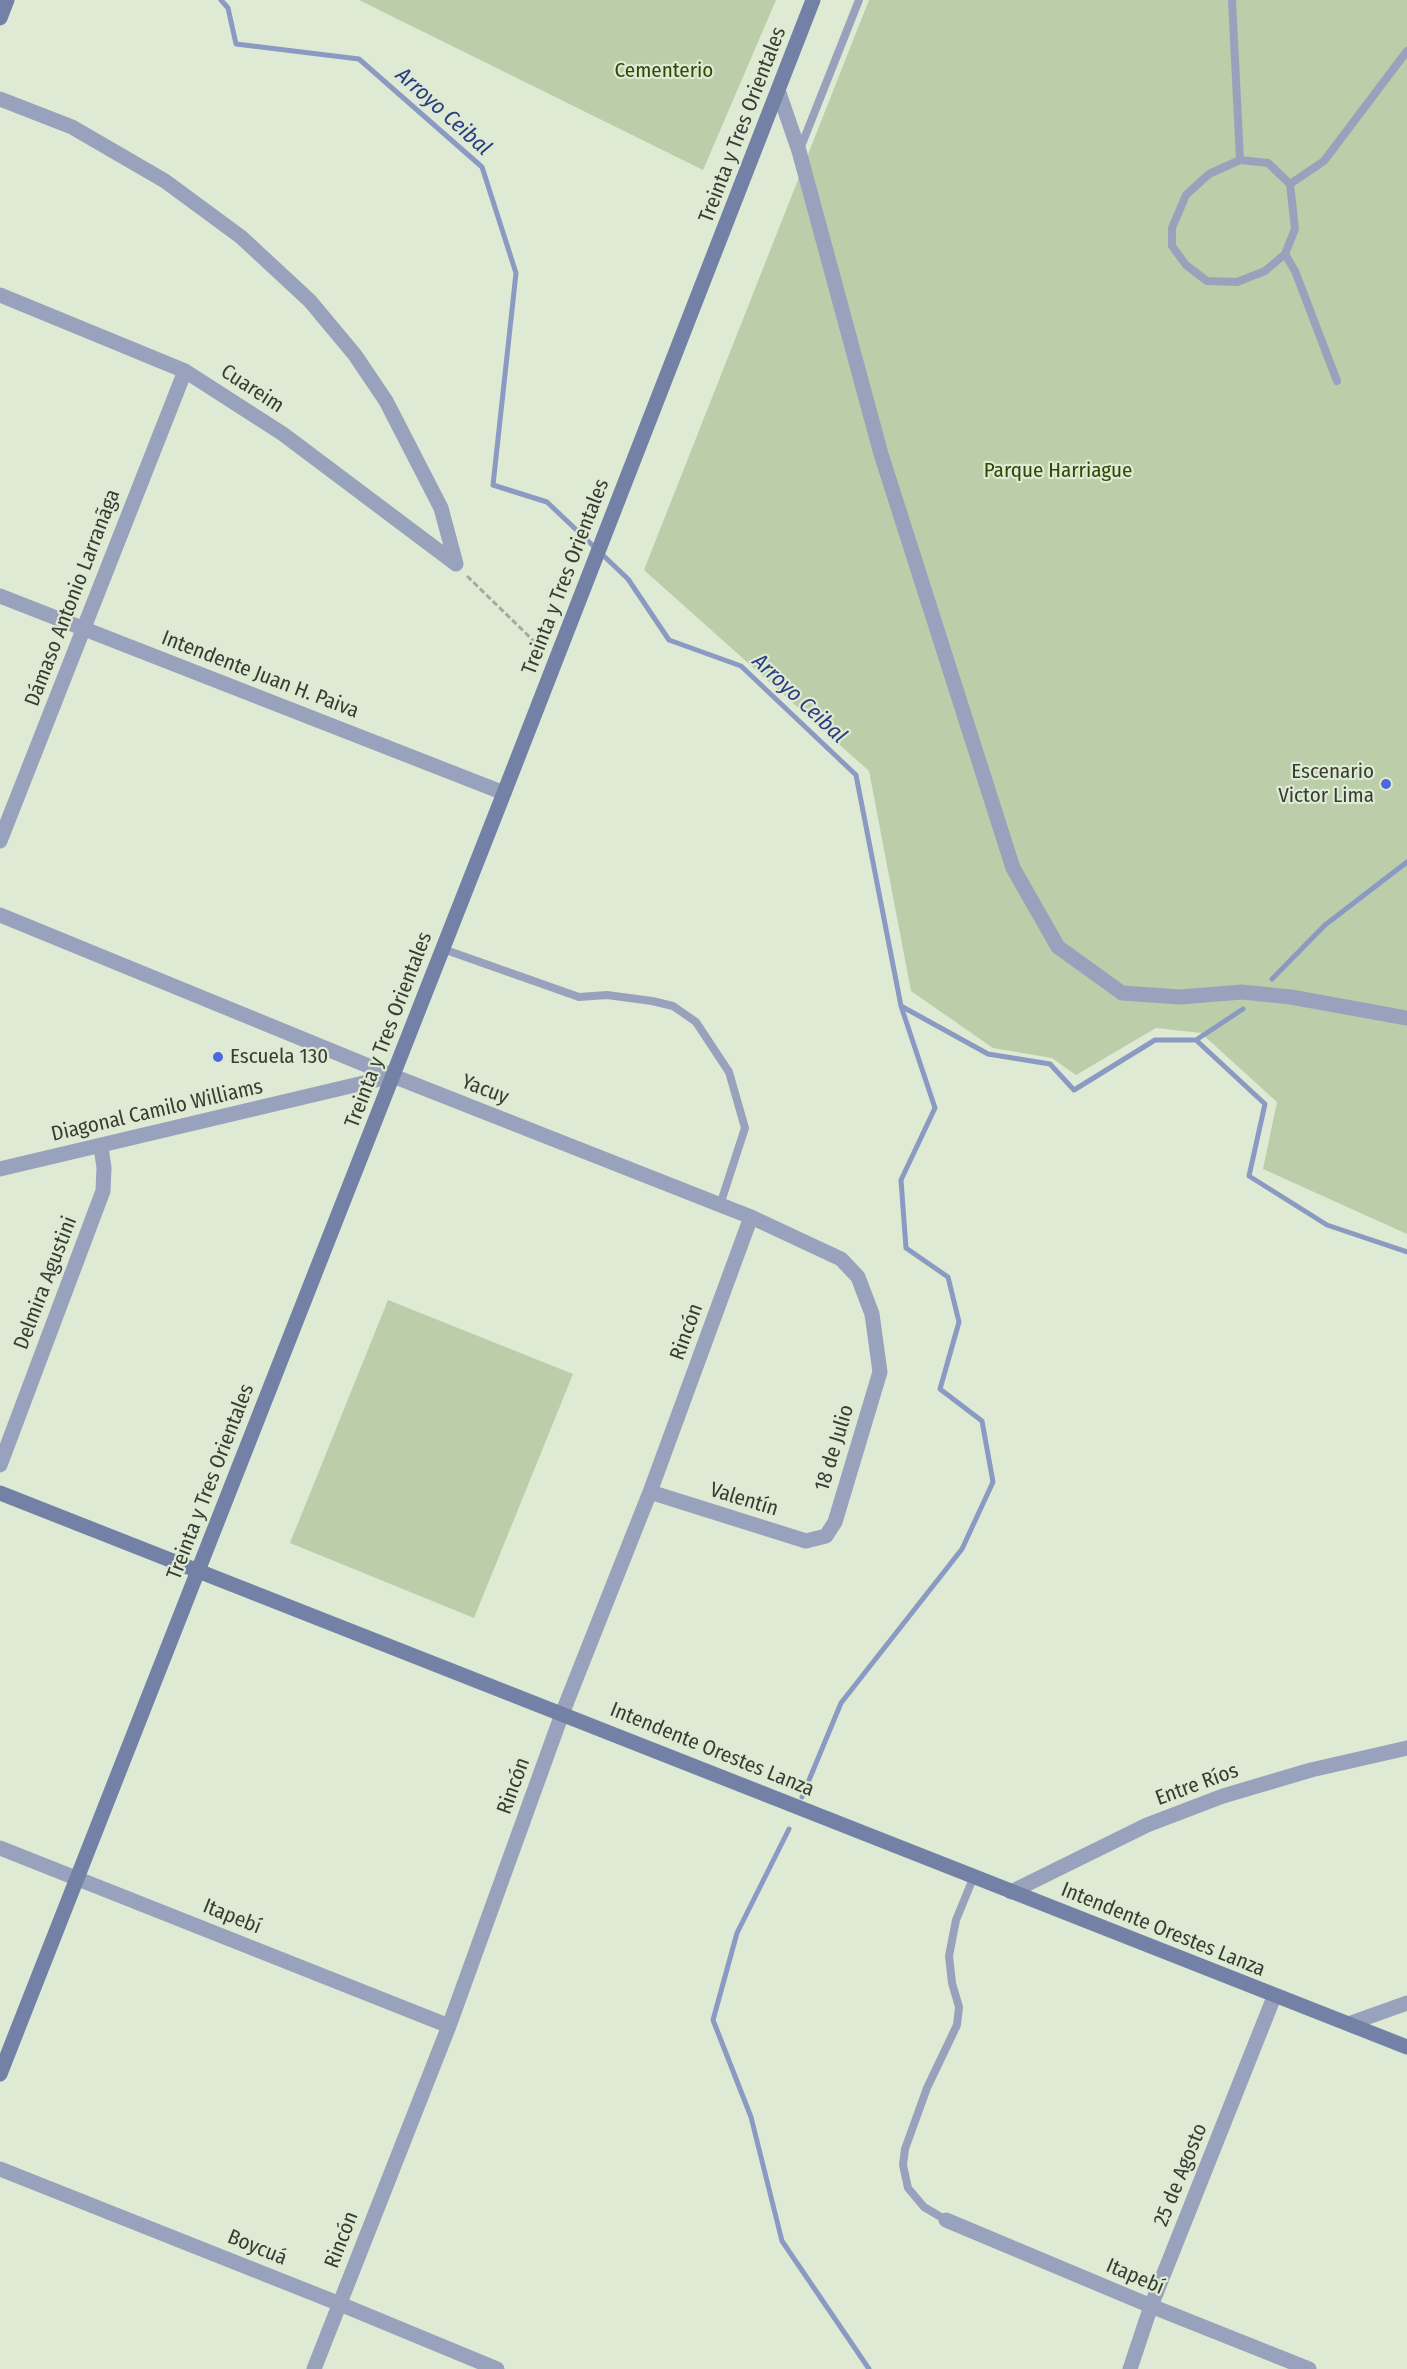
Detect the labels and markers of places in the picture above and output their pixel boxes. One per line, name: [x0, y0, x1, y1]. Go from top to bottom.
place label: Escenario Victor Lima: [1278, 759, 1374, 809]
marker: Escenario Victor Lima: [1379, 777, 1393, 791]
place label: Escuela 130: [230, 1044, 328, 1070]
marker: Escuela 130: [211, 1050, 225, 1064]

